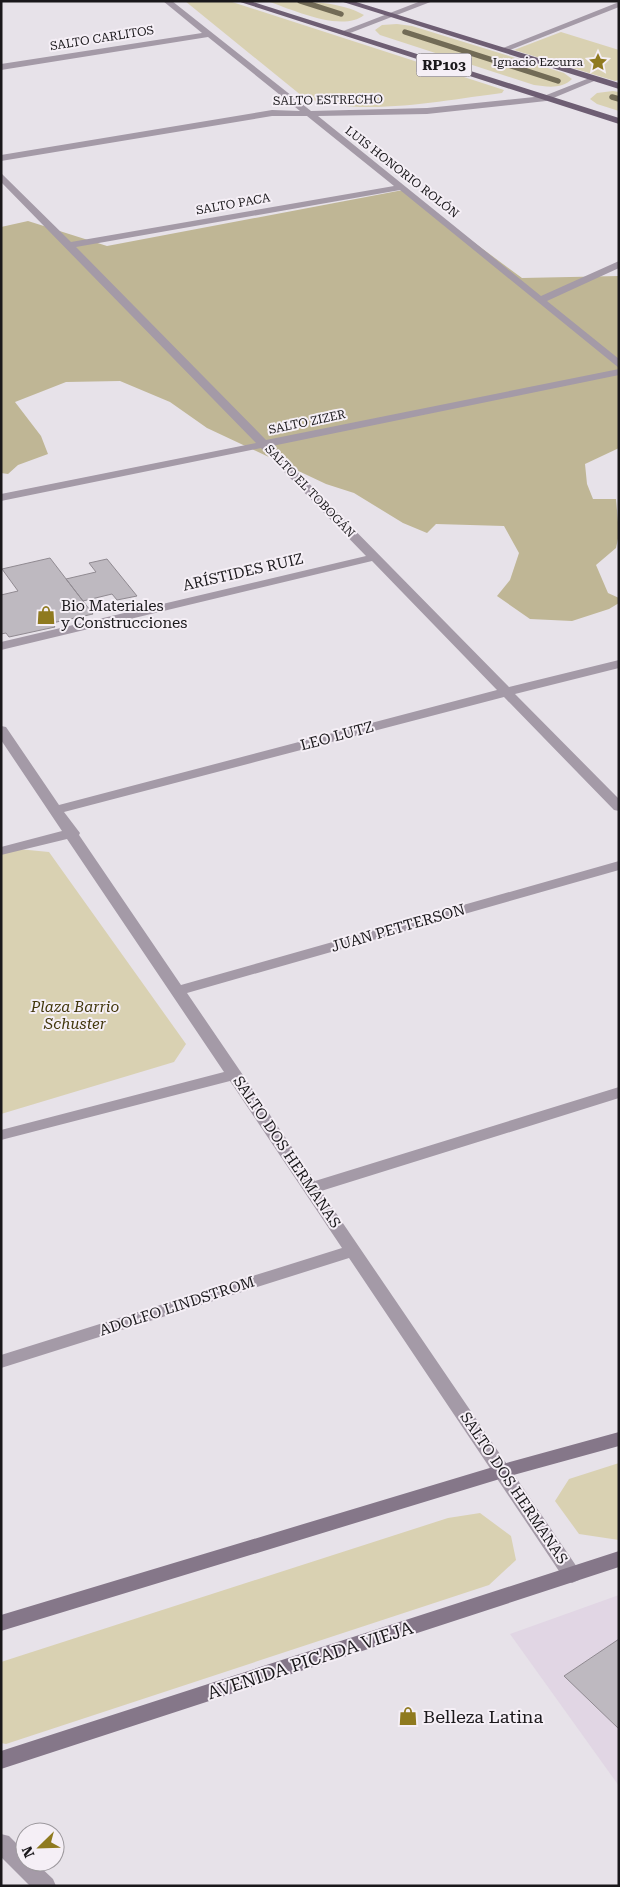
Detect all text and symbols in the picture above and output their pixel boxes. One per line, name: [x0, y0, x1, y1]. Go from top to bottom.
street label: SALTO CARLITOS: [49, 23, 155, 53]
place icon: Ignacio Ezcurra: [587, 51, 609, 73]
road number: RP103: [416, 54, 472, 76]
place label: Ignacio Ezcurra: [493, 55, 583, 69]
street label: SALTO ESTRECHO: [273, 92, 383, 108]
street label: LUIS HONORIO ROLÓN: [342, 123, 462, 221]
street label: SALTO PACA: [195, 190, 272, 217]
street label: SALTO ZIZER: [267, 407, 347, 437]
street label: SALTO EL TOBOGÁN: [262, 442, 358, 540]
street label: ARÍSTIDES RUIZ: [181, 549, 305, 595]
place label: Bio Materiales y Construcciones: [61, 597, 187, 632]
shop icon: Bio Materiales y Construcciones: [35, 604, 57, 626]
street label: LEO LUTZ: [298, 718, 376, 754]
street label: JUAN PETTERSON: [329, 900, 467, 956]
park label: Plaza Barrio Schuster: [30, 998, 120, 1033]
street label: SALTO DOS HERMANAS: [229, 1073, 345, 1231]
street label: ADOLFO LINDSTROM: [97, 1272, 257, 1340]
street label: SALTO DOS HERMANAS: [456, 1409, 572, 1567]
street label: AVENIDA PICADA VIEJA: [205, 1617, 416, 1703]
shop icon: Belleza Latina: [397, 1705, 419, 1727]
place label: Belleza Latina: [423, 1706, 543, 1727]
north arrow: [15, 1822, 65, 1872]
text: N: [18, 1844, 38, 1860]

